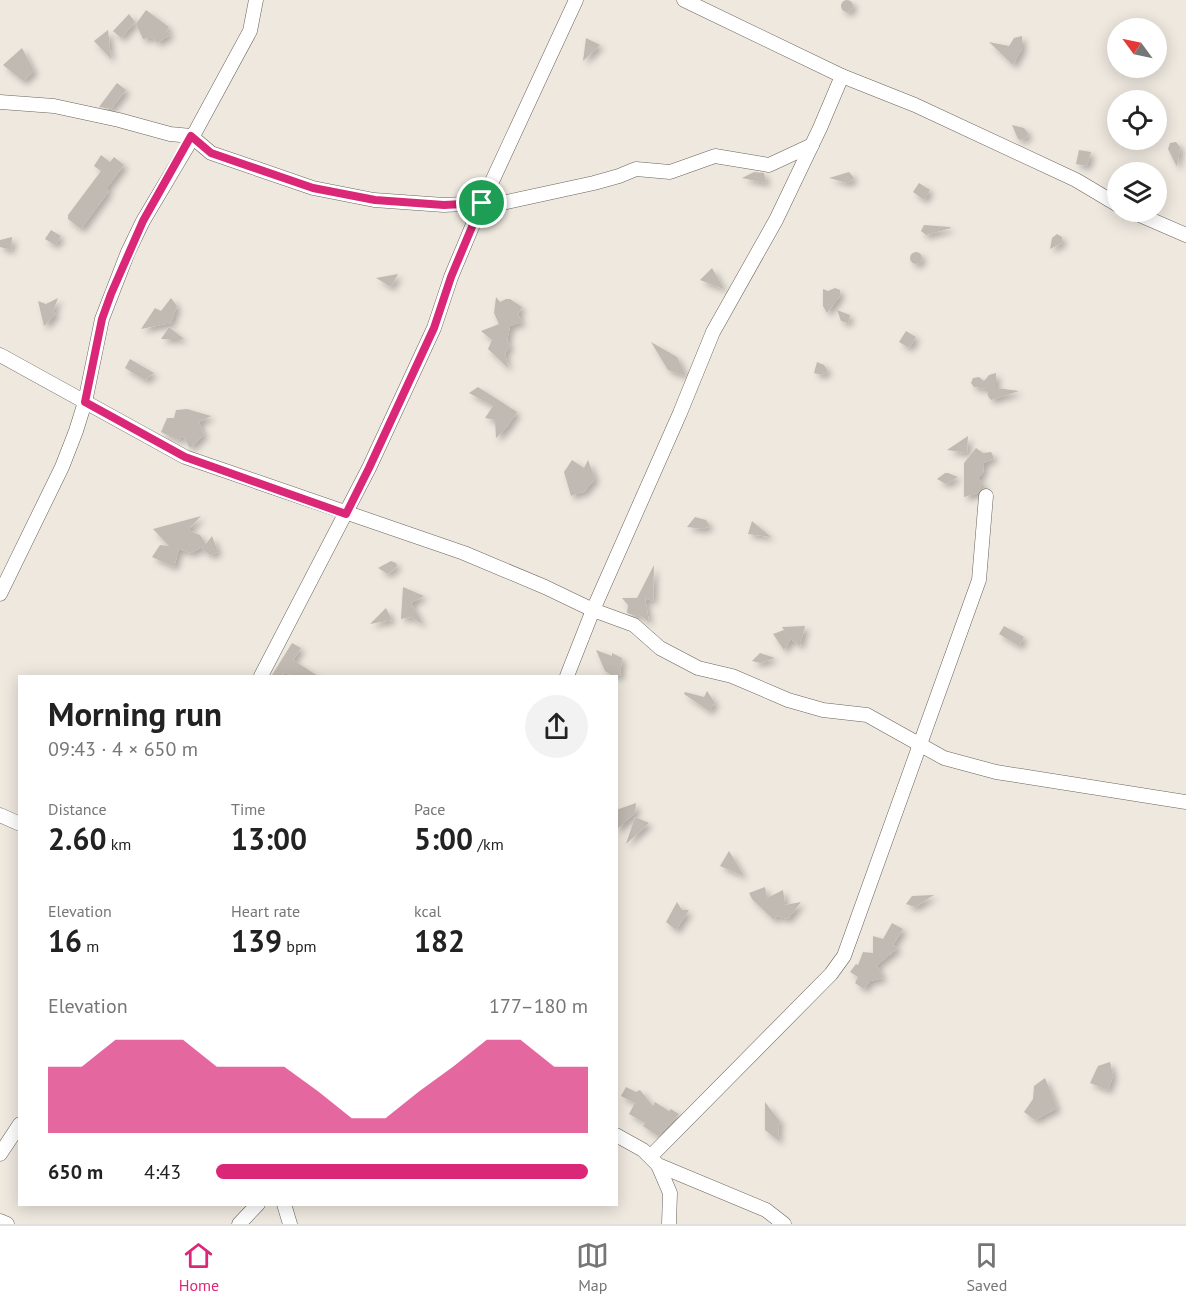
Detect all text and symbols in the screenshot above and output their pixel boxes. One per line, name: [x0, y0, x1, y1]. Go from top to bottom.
north arrow: [1107, 18, 1167, 78]
map controls: [1107, 18, 1167, 222]
button: locate: [1107, 90, 1167, 150]
button: layers: [1107, 162, 1167, 222]
pin: [456, 177, 507, 228]
icon: arrive: [465, 186, 498, 219]
text: Morning run: [48, 692, 222, 735]
button: share: [525, 695, 588, 758]
text: 09:43 · 4 × 650 m: [48, 736, 198, 762]
text: Distance: [48, 799, 107, 819]
text: Time: [231, 799, 265, 819]
text: Pace: [414, 799, 445, 819]
text: 2.60: [48, 819, 106, 858]
text: 13:00: [231, 819, 307, 858]
text: 5:00: [414, 819, 473, 858]
text: km: [106, 834, 131, 854]
text: /km: [473, 834, 504, 854]
text: Elevation: [48, 901, 112, 921]
text: Heart rate: [231, 901, 300, 921]
text: kcal: [414, 901, 441, 921]
text: 16: [48, 921, 82, 960]
text: 139: [231, 921, 282, 960]
text: 182: [414, 921, 465, 960]
text: m: [82, 936, 99, 956]
text: bpm: [282, 936, 317, 956]
text: Elevation: [48, 993, 128, 1019]
text: 177–180 m: [489, 993, 588, 1019]
text: 650 m: [48, 1159, 103, 1185]
text: 4:43: [144, 1159, 181, 1185]
tab: Home: [179, 1239, 219, 1295]
tab: Map: [576, 1239, 609, 1295]
tab: Saved: [967, 1239, 1007, 1295]

